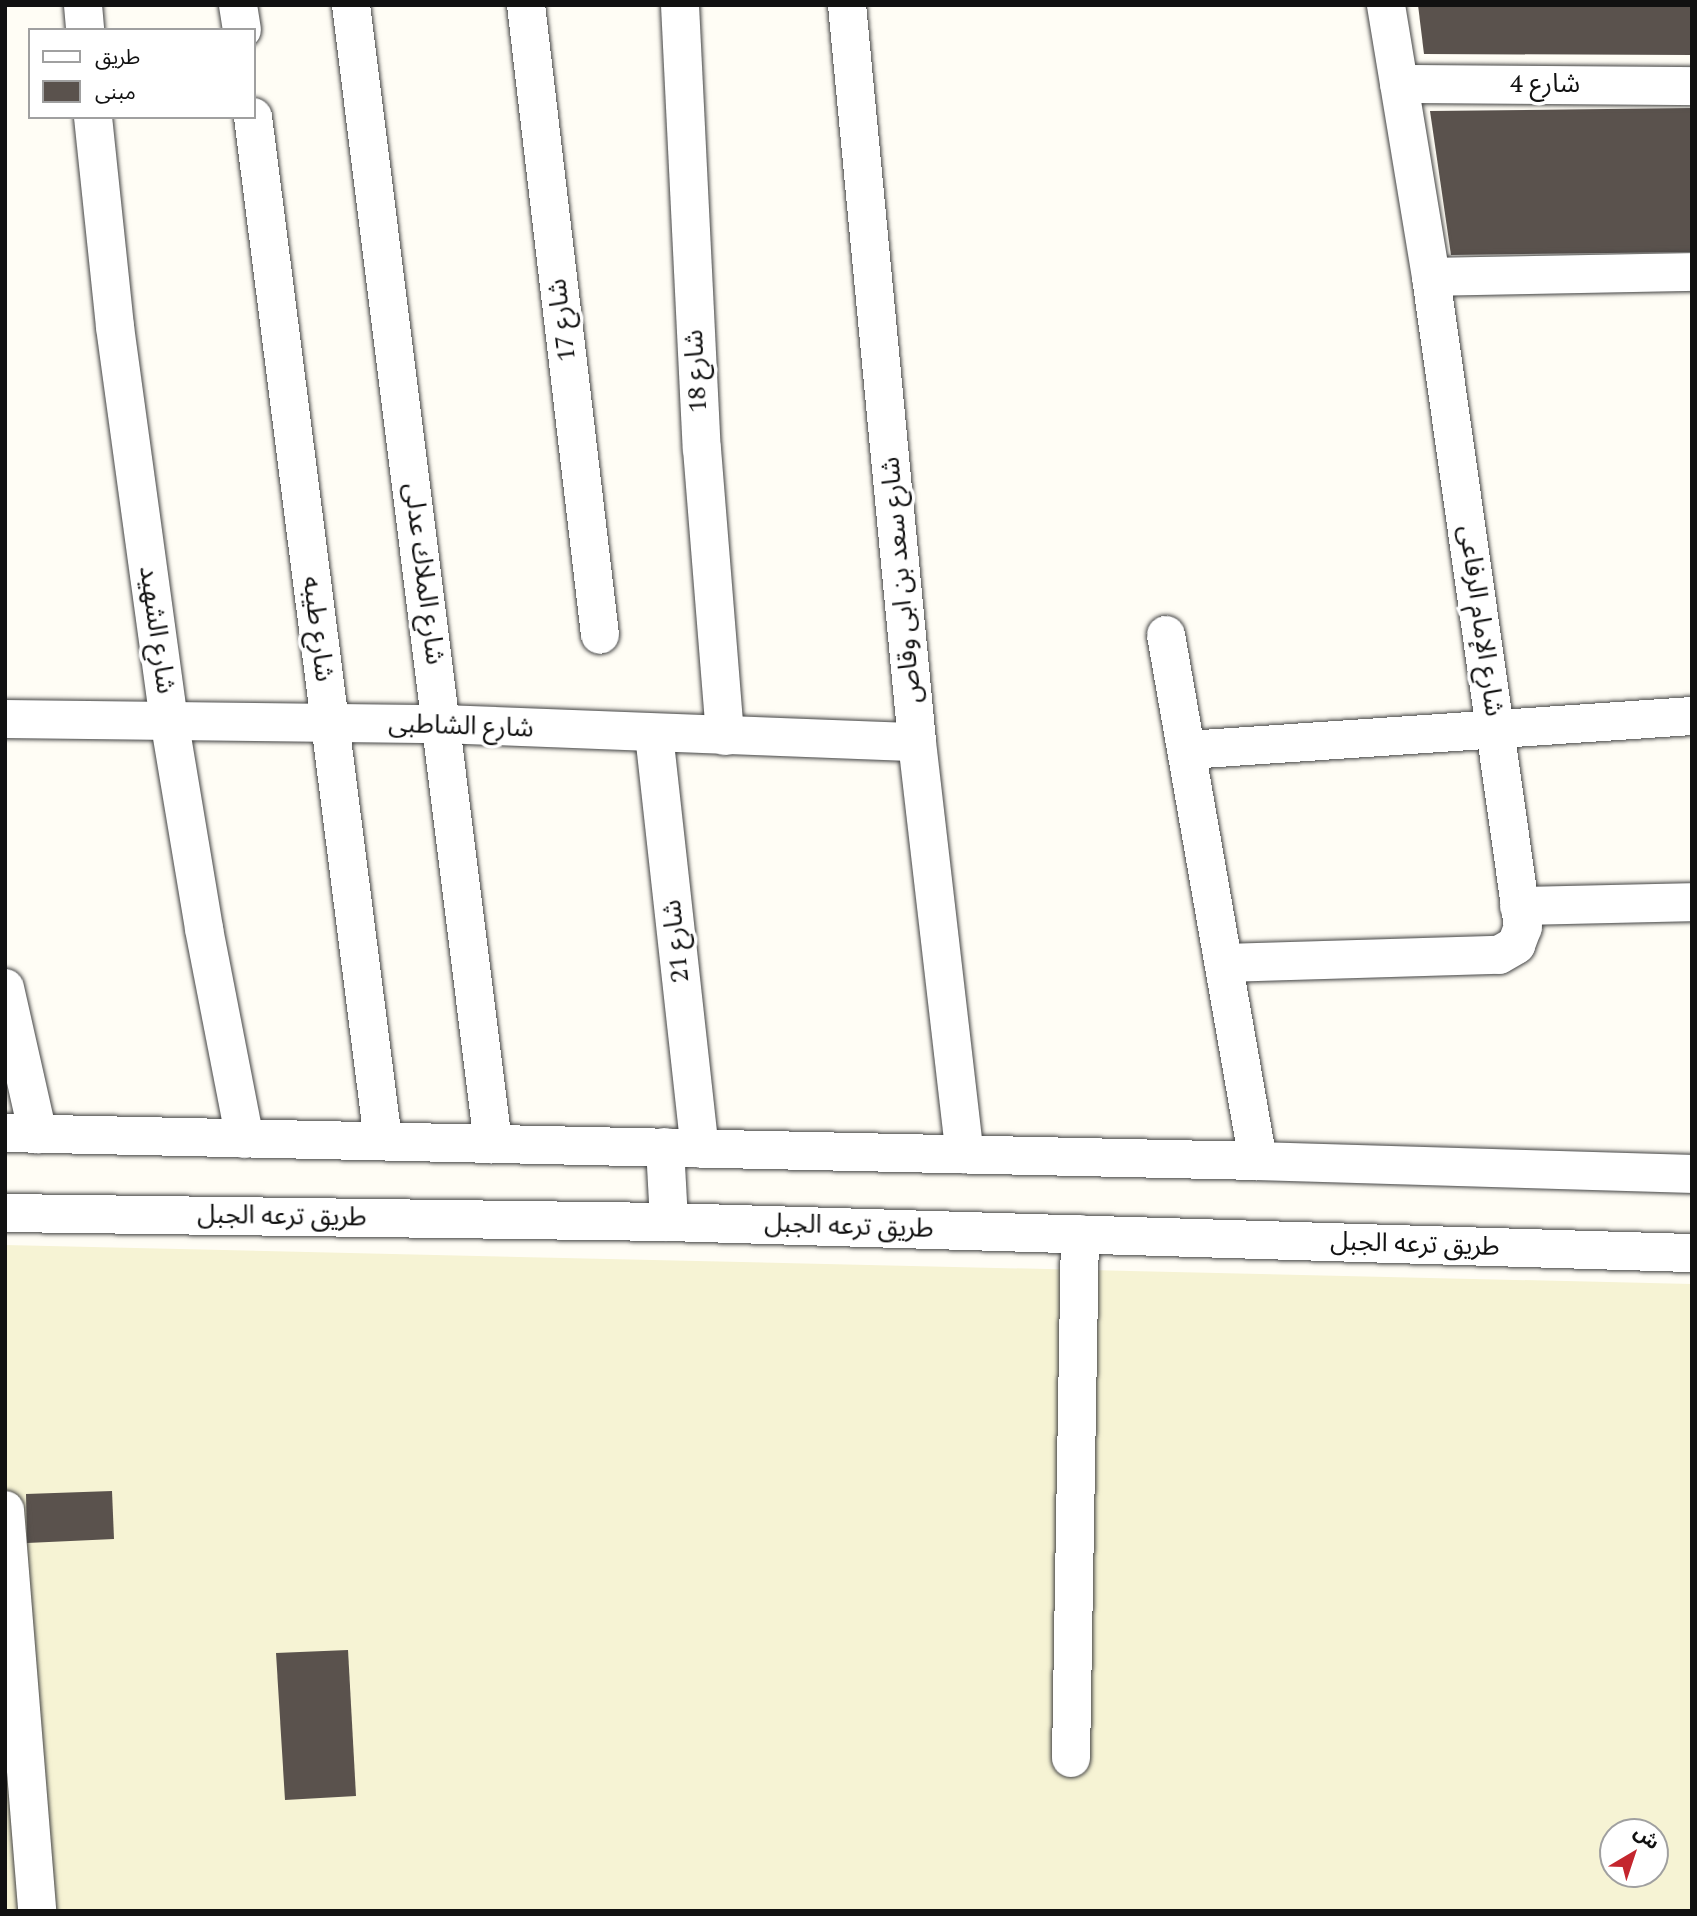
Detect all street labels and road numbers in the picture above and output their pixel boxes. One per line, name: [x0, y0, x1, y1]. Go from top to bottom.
street label: شارع 4: [1510, 69, 1580, 101]
street label: شارع 17: [542, 277, 584, 363]
street label: شارع 18: [679, 329, 715, 413]
street label: شارع سعد بن ابى وقاص: [876, 455, 928, 705]
street label: شارع الملاك عدلى: [396, 481, 450, 667]
street label: شارع الإمام الرفاعى: [1451, 523, 1509, 719]
street label: شارع الشهيد: [132, 564, 180, 696]
street label: شارع طيبه: [295, 574, 339, 684]
street label: شارع الشاطبى: [388, 709, 534, 745]
street label: شارع 21: [657, 898, 697, 984]
street label: طريق ترعه الجبل: [197, 1200, 367, 1234]
street label: طريق ترعه الجبل: [764, 1208, 934, 1246]
street label: طريق ترعه الجبل: [1330, 1226, 1500, 1264]

